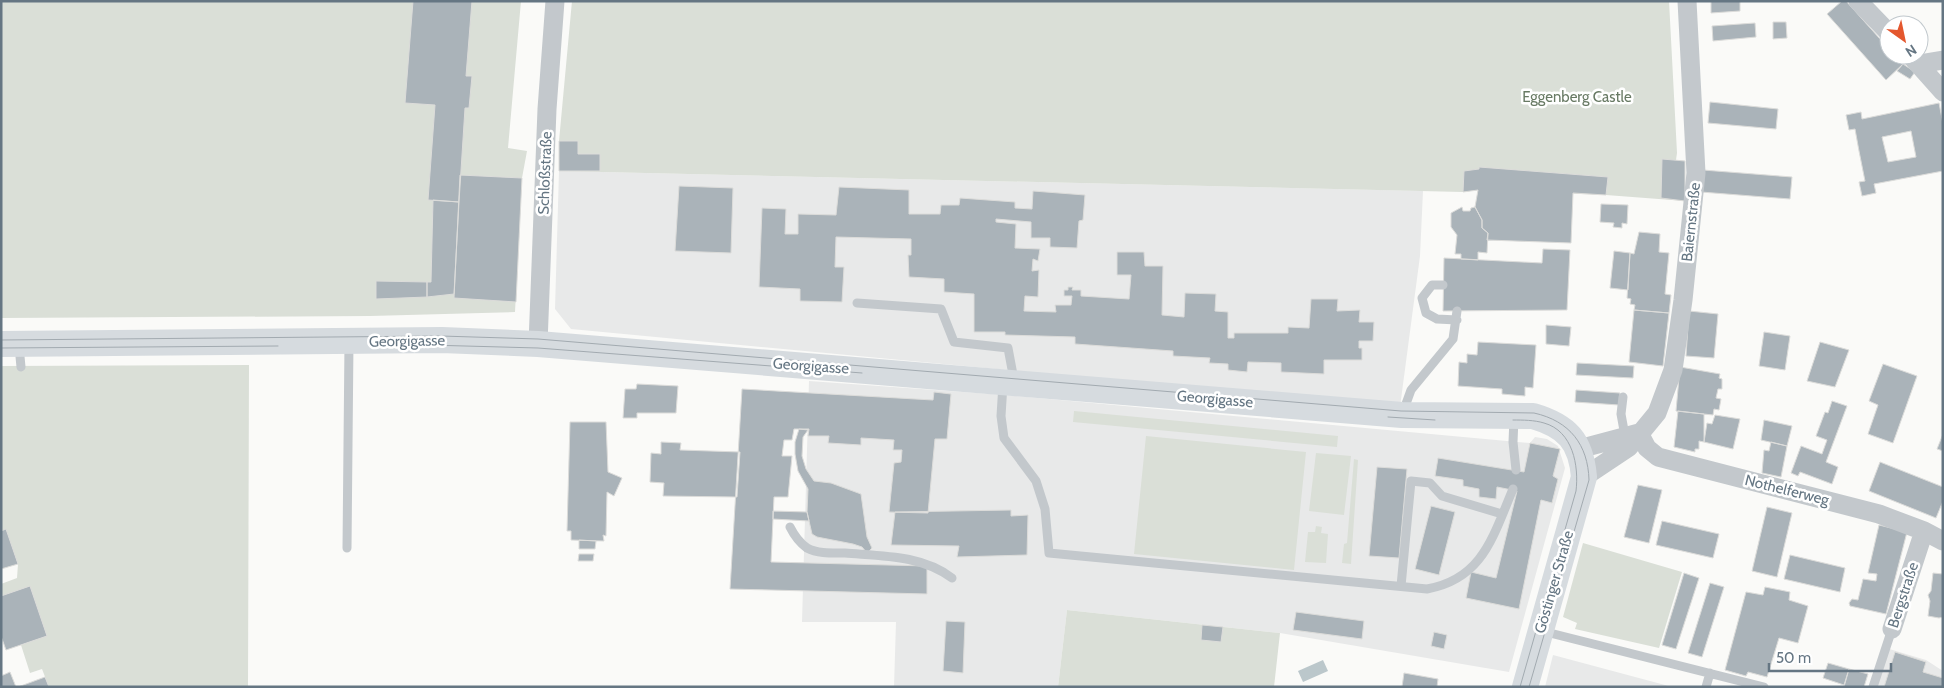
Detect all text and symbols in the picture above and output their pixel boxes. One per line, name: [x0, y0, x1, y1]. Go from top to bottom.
north arrow: [1879, 15, 1929, 65]
text: N: [1902, 41, 1920, 61]
park label: Eggenberg Castle: [1522, 88, 1632, 106]
street label: Schloßstraße: [535, 131, 555, 215]
street label: Baiernstraße: [1678, 181, 1704, 262]
street label: Georgigasse: [369, 331, 446, 351]
street label: Georgigasse: [772, 354, 850, 378]
street label: Georgigasse: [1176, 387, 1254, 411]
street label: Nothelferweg: [1743, 471, 1831, 509]
street label: Göstinger Straße: [1531, 528, 1577, 635]
street label: Bergstraße: [1884, 560, 1922, 630]
scale bar: [1769, 640, 1892, 672]
text: 50 m: [1776, 649, 1811, 667]

